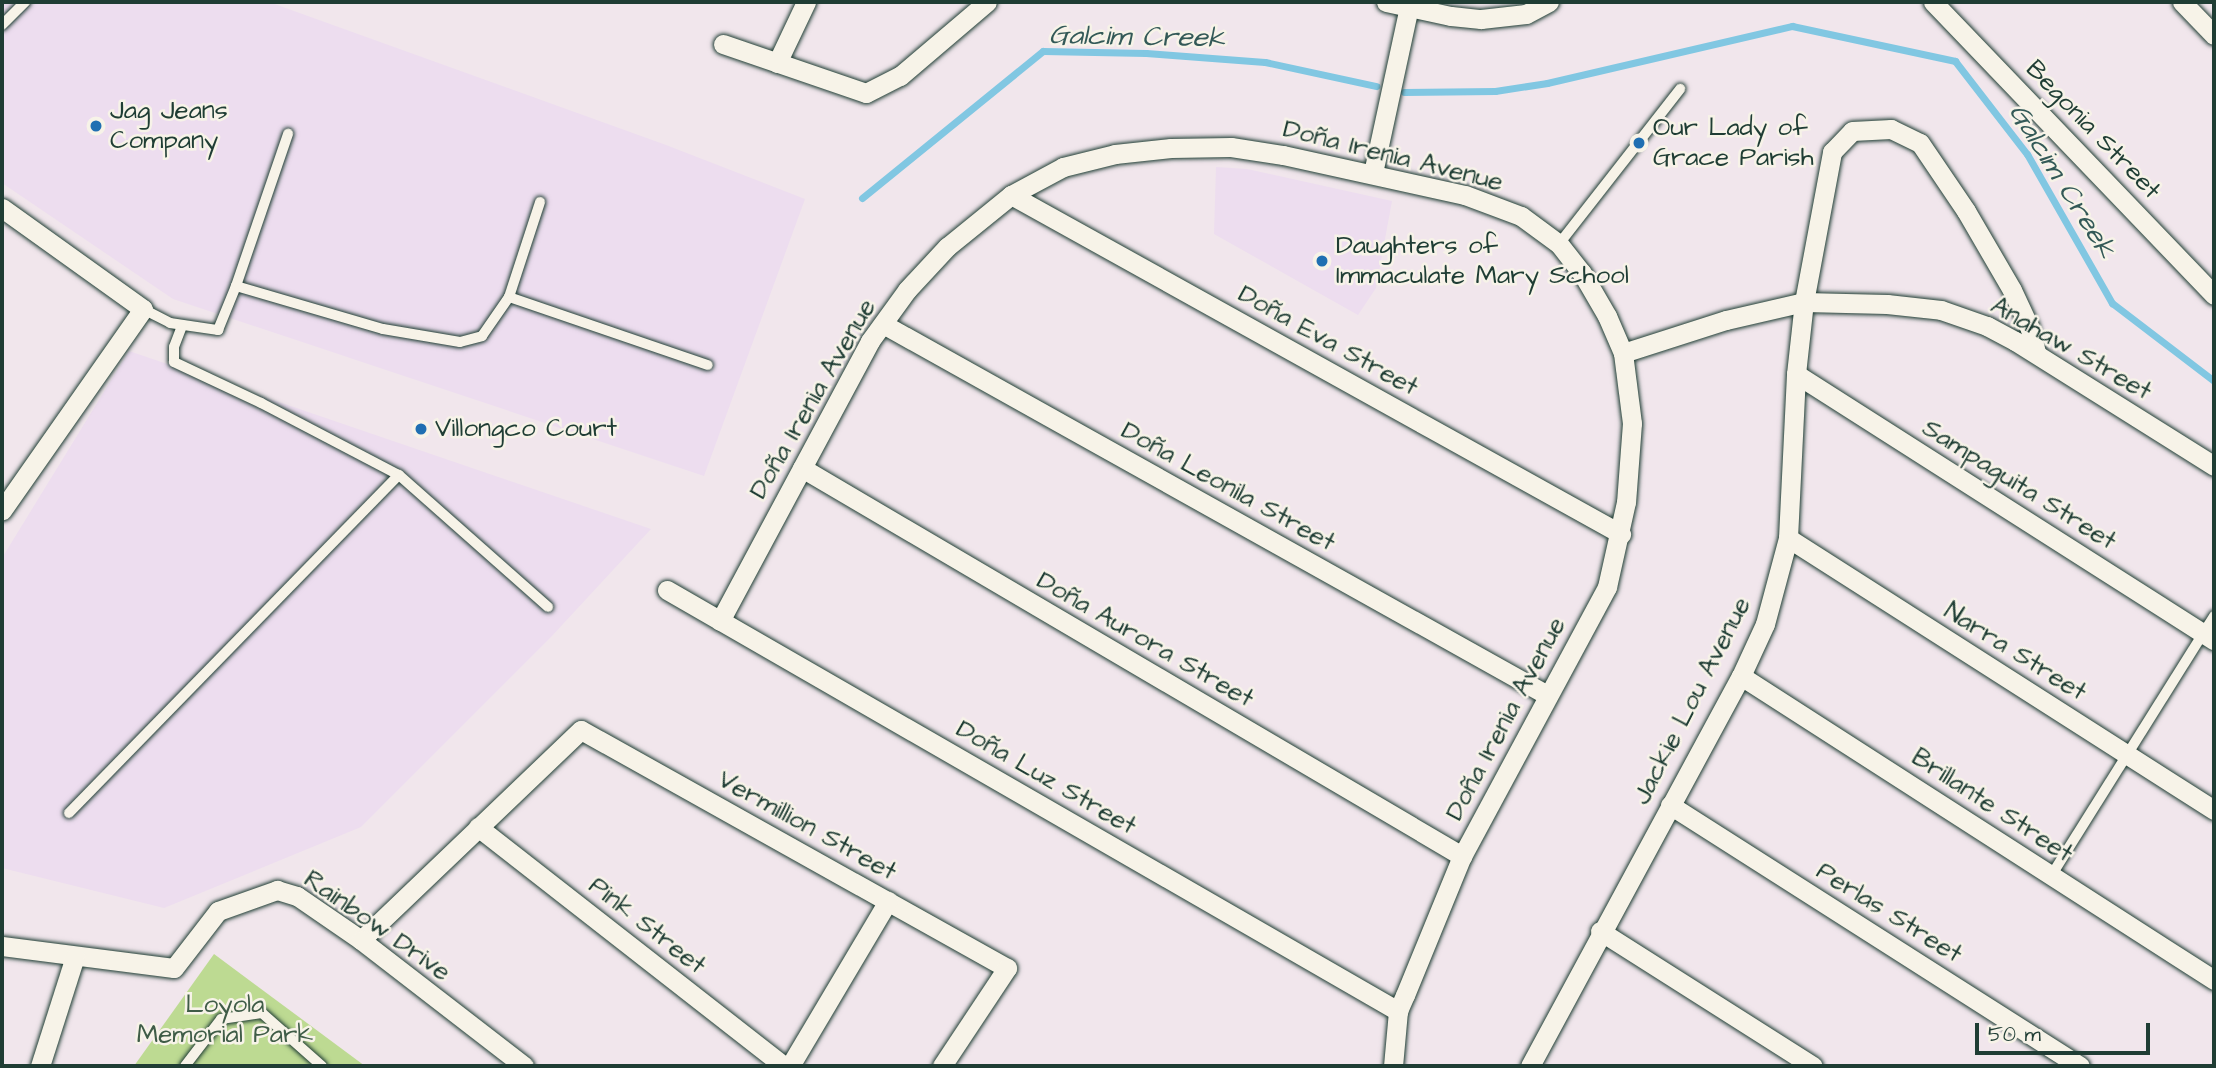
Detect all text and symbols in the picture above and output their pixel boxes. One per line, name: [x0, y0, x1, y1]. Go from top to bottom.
water label: Galcim Creek: [1049, 19, 1225, 55]
street label: Begonia Street: [2019, 54, 2167, 206]
place label: Jag Jeans Company: [110, 95, 228, 156]
water label: Galcim Creek: [2001, 98, 2123, 264]
place label: Our Lady of Grace Parish: [1653, 112, 1814, 174]
street label: Doña Irenia Avenue: [1280, 114, 1506, 198]
marker: Jag Jeans Company: [88, 118, 104, 134]
marker: Our Lady of Grace Parish: [1631, 135, 1647, 151]
place label: Daughters of Immaculate Mary School: [1336, 230, 1629, 292]
marker: Daughters of Immaculate Mary School: [1314, 253, 1330, 269]
street label: Doña Eva Street: [1233, 279, 1423, 403]
street label: Anahaw Street: [1985, 290, 2157, 408]
street label: Doña Irenia Avenue: [743, 294, 883, 504]
place label: Villongco Court: [435, 413, 617, 445]
street label: Sampaguita Street: [1916, 413, 2122, 557]
street label: Doña Leonila Street: [1116, 415, 1340, 559]
marker: Villongco Court: [413, 421, 429, 437]
street label: Doña Aurora Street: [1031, 565, 1259, 715]
street label: Jackie Lou Avenue: [1626, 592, 1758, 810]
street label: Narra Street: [1938, 596, 2092, 708]
street label: Doña Irenia Avenue: [1439, 612, 1573, 826]
street label: Doña Luz Street: [950, 714, 1142, 842]
street label: Brillante Street: [1905, 742, 2079, 870]
street label: Vermillion Street: [712, 764, 902, 888]
street label: Perlas Street: [1810, 856, 1968, 970]
street label: Rainbow Drive: [298, 864, 456, 988]
street label: Pink Street: [582, 871, 712, 981]
park label: Loyola Memorial Park: [137, 989, 313, 1050]
scale bar: [1978, 1009, 2153, 1052]
text: 50 m: [1988, 1020, 2041, 1049]

